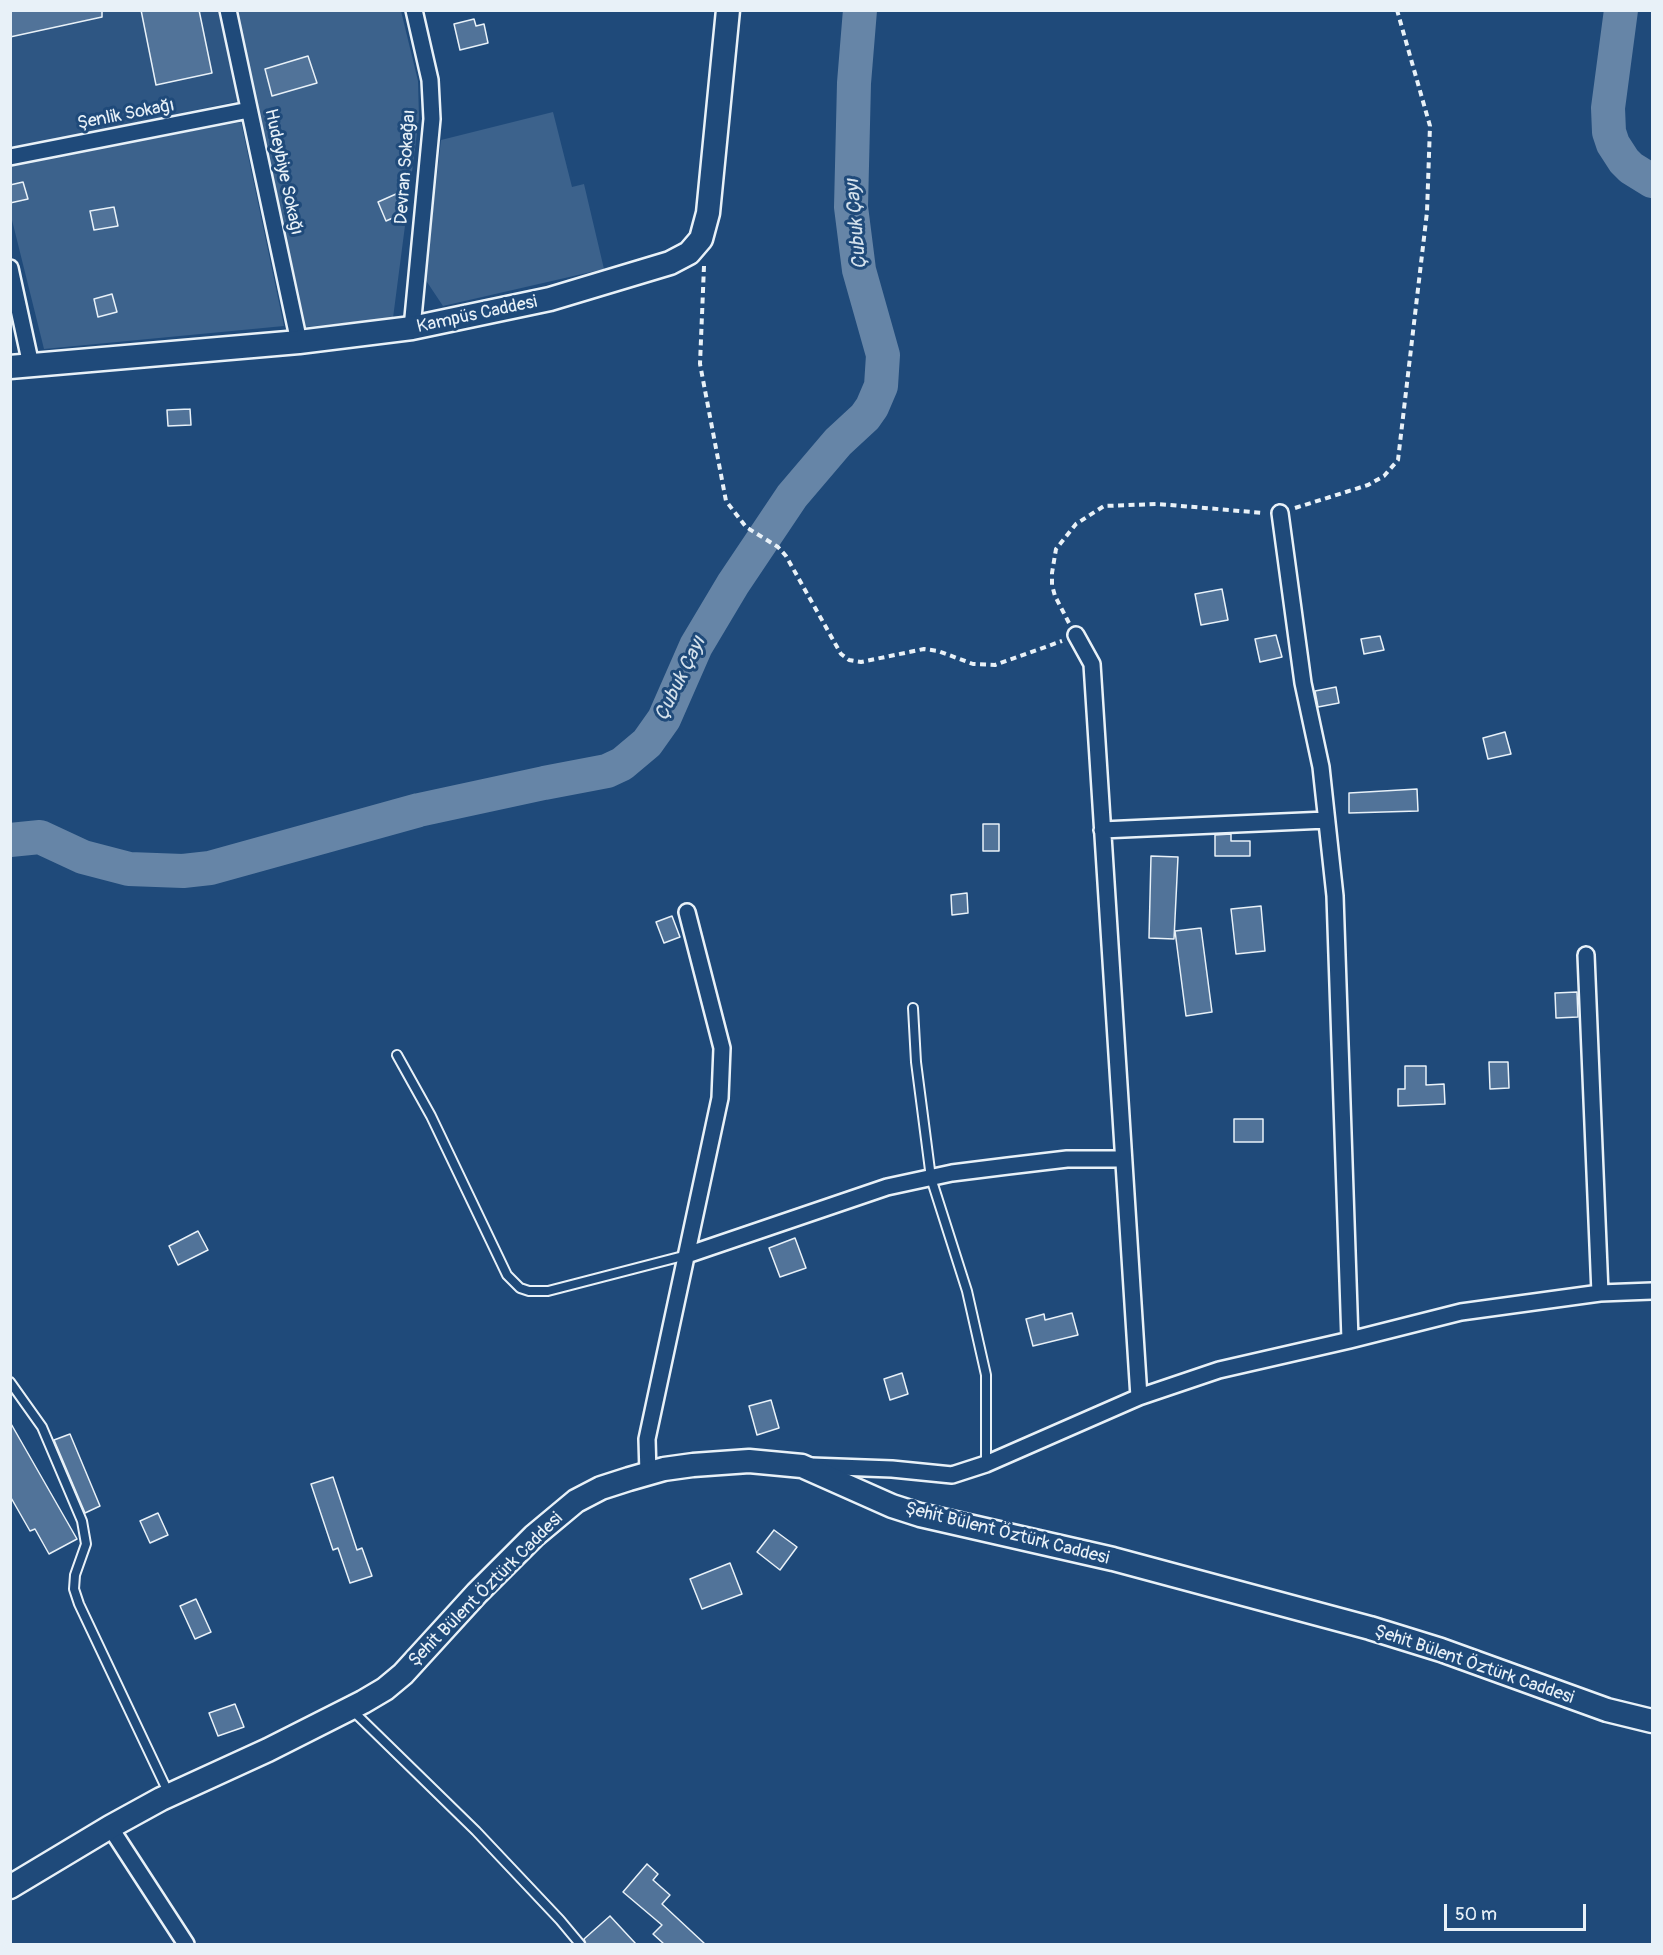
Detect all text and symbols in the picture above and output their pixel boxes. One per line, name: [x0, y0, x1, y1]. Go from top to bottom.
street label: Şenlik Sokağı: [76, 95, 176, 135]
street label: Hudeybiye Sokağı: [259, 107, 307, 237]
street label: Devran Sokağaı: [391, 109, 421, 225]
water label: Çubuk Çayı: [841, 178, 873, 270]
street label: Kampüs Caddesi: [415, 292, 539, 338]
water label: Çubuk Çayı: [650, 633, 712, 725]
street label: Şehit Bülent Öztürk Caddesi: [903, 1498, 1111, 1570]
street label: Şehit Bülent Öztürk Caddesi: [404, 1508, 568, 1672]
street label: Şehit Bülent Öztürk Caddesi: [1371, 1621, 1577, 1709]
scale bar: [1447, 1892, 1590, 1930]
text: 50 m: [1455, 1903, 1497, 1926]

